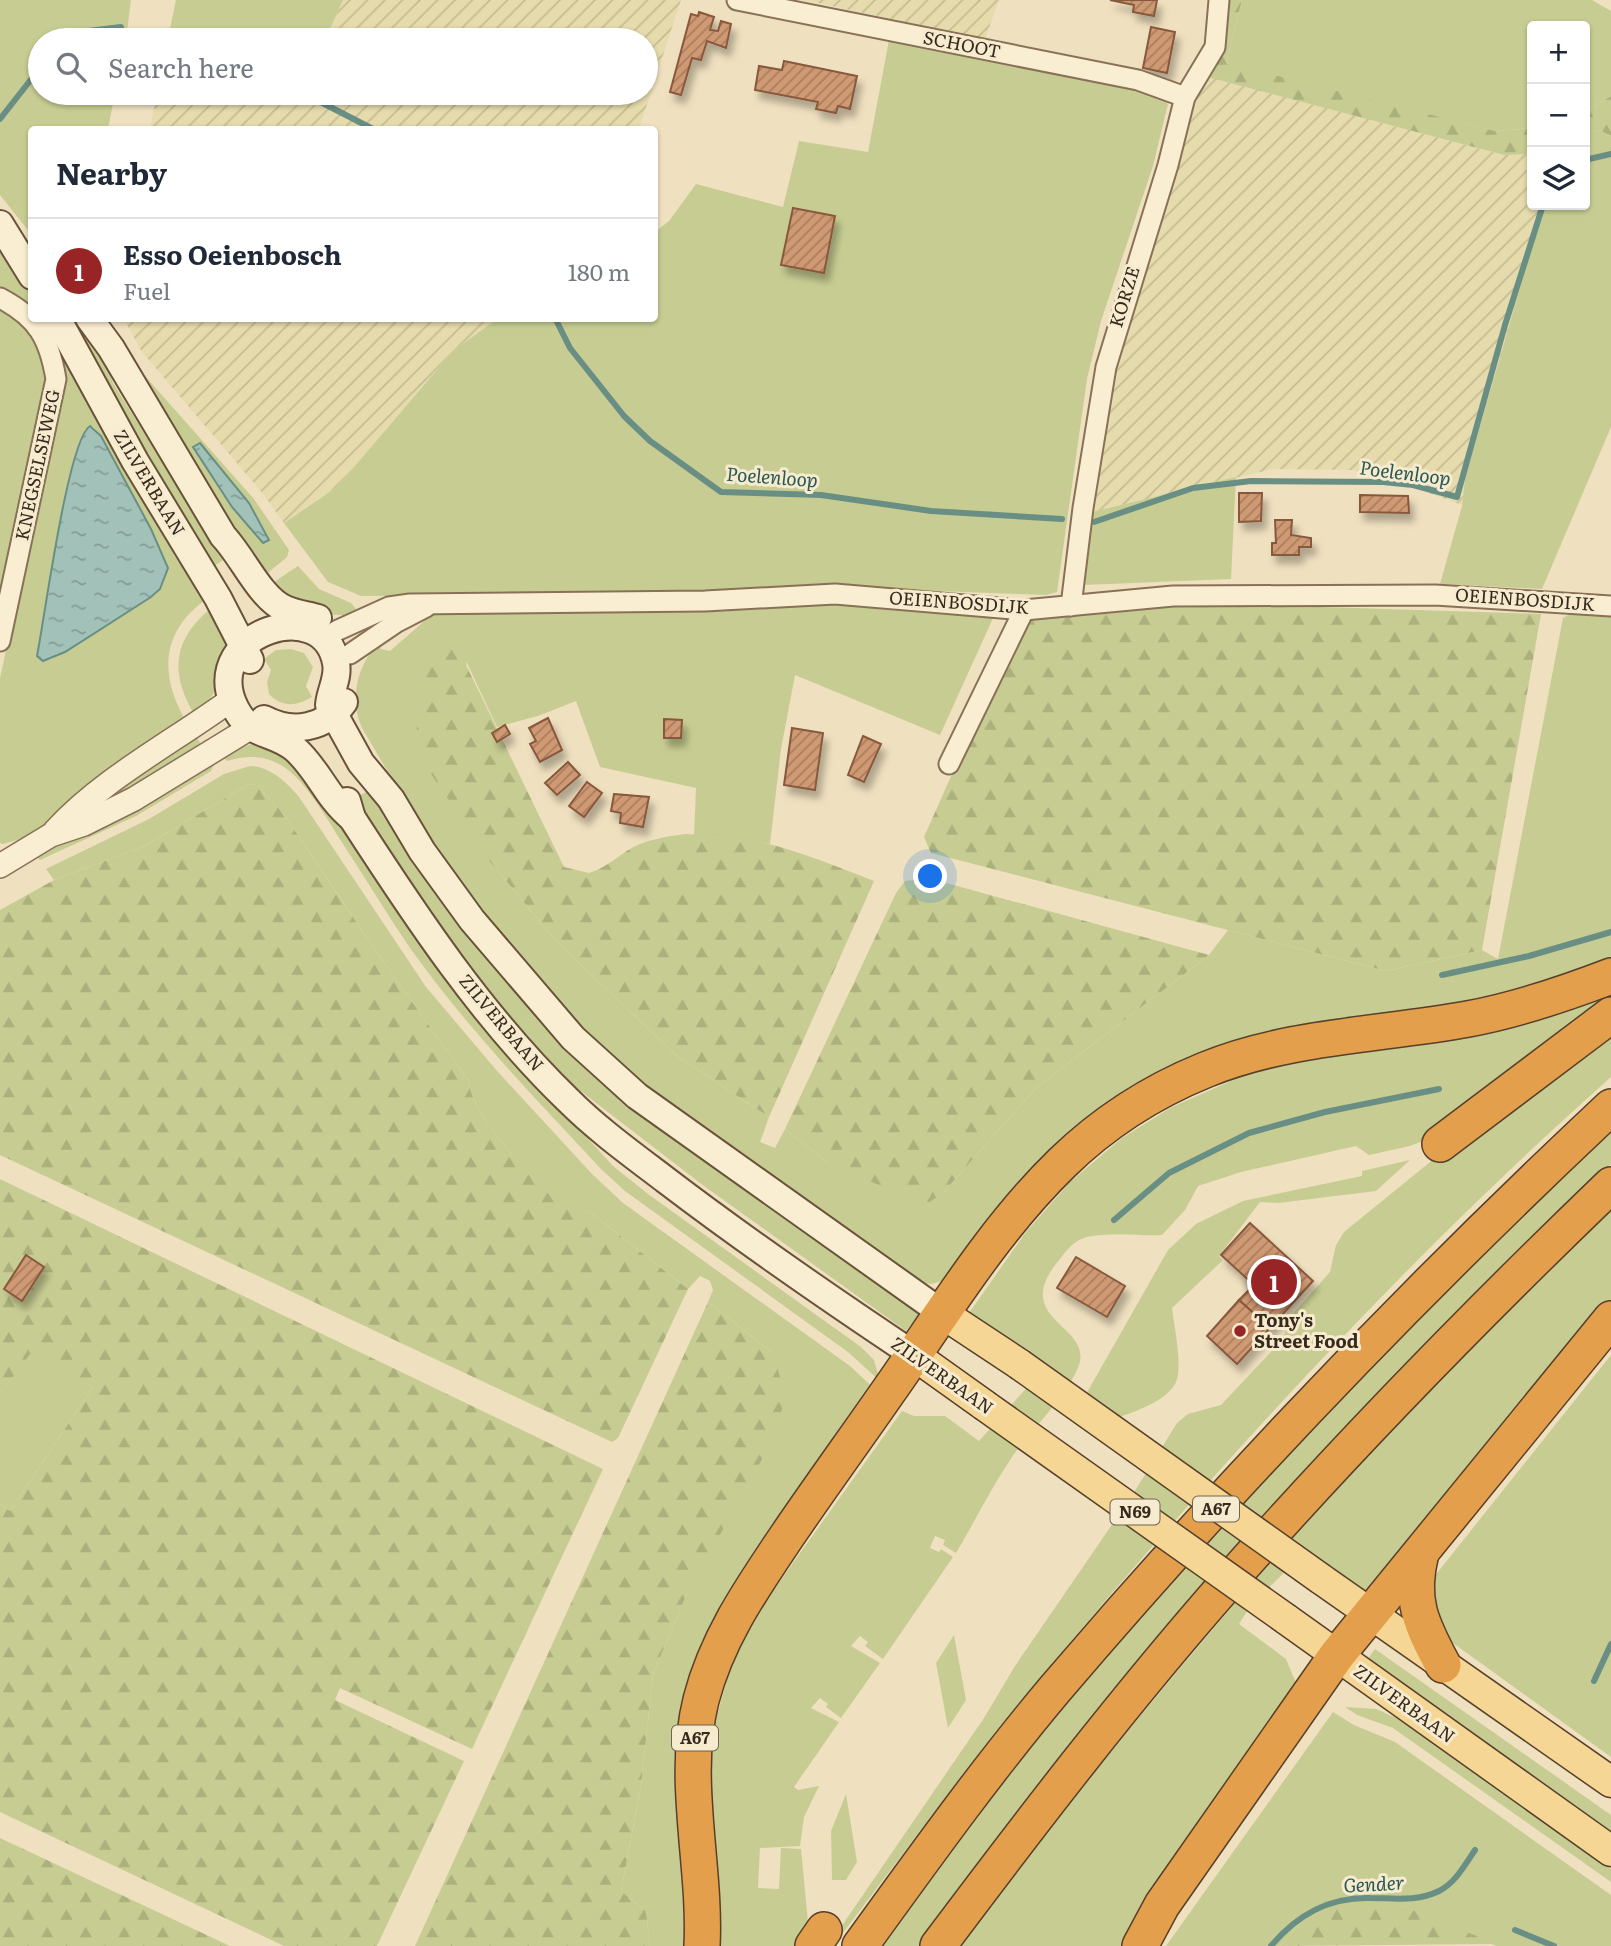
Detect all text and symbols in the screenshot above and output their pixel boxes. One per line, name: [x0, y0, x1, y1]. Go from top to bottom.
map controls: [1527, 21, 1590, 210]
button: +: [1527, 21, 1590, 84]
street label: SCHOOT: [921, 23, 1003, 64]
search box: [28, 28, 658, 105]
text: Search here: [108, 47, 254, 86]
icon: search: [52, 48, 90, 86]
button: −: [1527, 84, 1590, 147]
button: layers: [1527, 147, 1590, 210]
text: Nearby: [56, 150, 167, 194]
text: Esso Oeienbosch: [123, 234, 342, 273]
text: 1: [74, 254, 84, 288]
text: 180 m: [568, 254, 630, 288]
street label: KORZE: [1101, 263, 1146, 331]
text: Fuel: [123, 273, 171, 307]
street label: KNEGSELSEWEG: [7, 387, 66, 543]
street label: ZILVERBAAN: [108, 424, 193, 541]
water label: Poelenloop: [1358, 453, 1452, 491]
water label: Poelenloop: [725, 459, 819, 493]
street label: OEIENBOSDIJK: [1454, 580, 1596, 617]
street label: OEIENBOSDIJK: [888, 583, 1030, 620]
your location: [913, 859, 947, 893]
street label: ZILVERBAAN: [453, 967, 551, 1077]
pin: 1: [1251, 1256, 1297, 1308]
place label: Tony's Street Food: [1254, 1306, 1359, 1354]
marker: Tony's Street Food: [1232, 1323, 1248, 1339]
street label: ZILVERBAAN: [886, 1329, 1000, 1420]
road number: A67: [1193, 1497, 1239, 1522]
road number: N69: [1110, 1500, 1160, 1524]
street label: ZILVERBAAN: [1348, 1657, 1461, 1749]
road number: A67: [672, 1726, 718, 1750]
water label: Gender: [1343, 1867, 1405, 1899]

